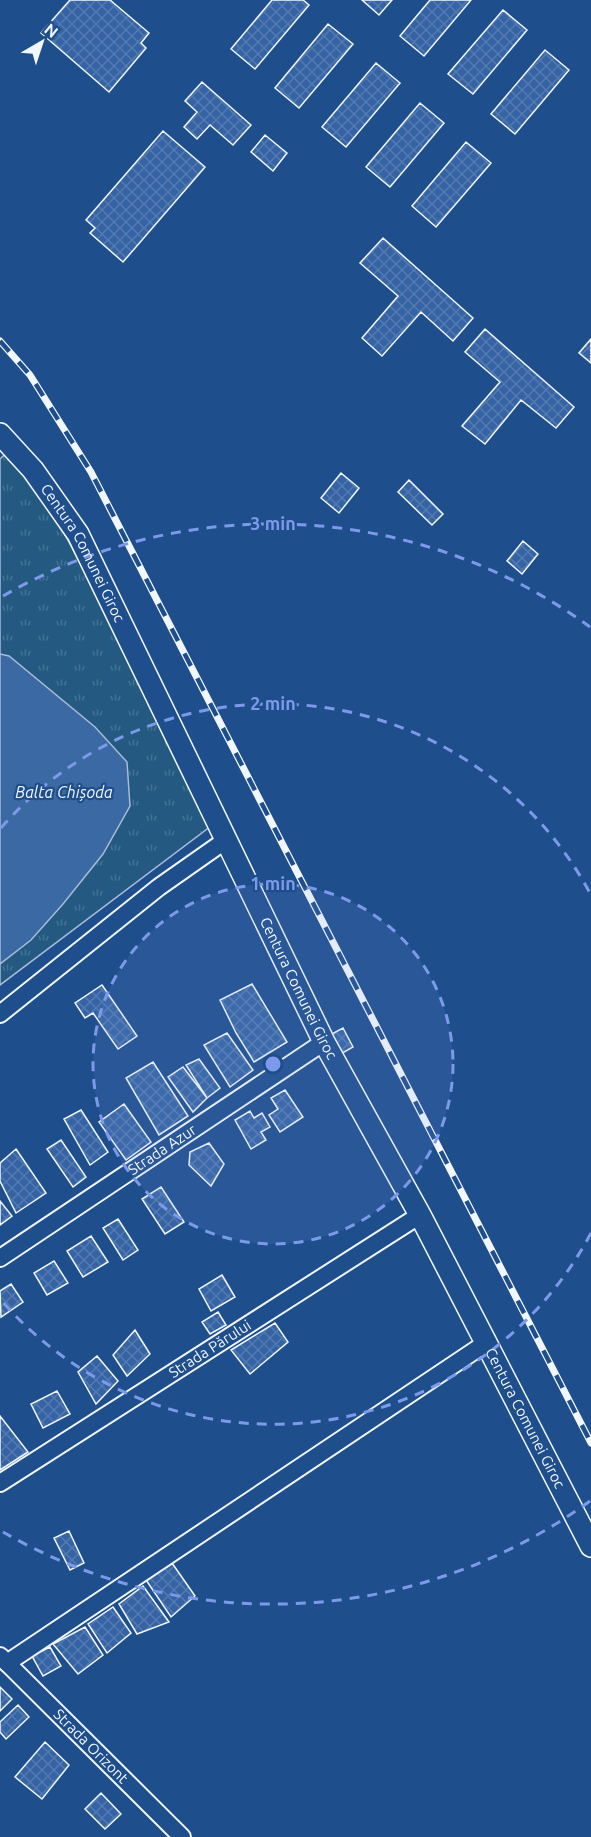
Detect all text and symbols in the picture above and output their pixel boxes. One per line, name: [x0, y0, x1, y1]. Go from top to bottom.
north arrow: [12, 12, 72, 72]
text: N: [41, 20, 62, 41]
street label: Centura Comunei Giroc: [38, 481, 128, 625]
text: 3 min: [250, 513, 296, 533]
text: 2 min: [250, 693, 296, 713]
water label: Balta Chișoda: [15, 783, 113, 801]
text: 1 min: [250, 873, 296, 893]
street label: Centura Comunei Giroc: [257, 914, 341, 1062]
centre of rings: [263, 1054, 283, 1074]
street label: Strada Azur: [125, 1120, 200, 1178]
street label: Strada Părului: [165, 1316, 254, 1381]
street label: Centura Comunei Giroc: [482, 1345, 569, 1491]
street label: Strada Orizont: [50, 1705, 132, 1787]

